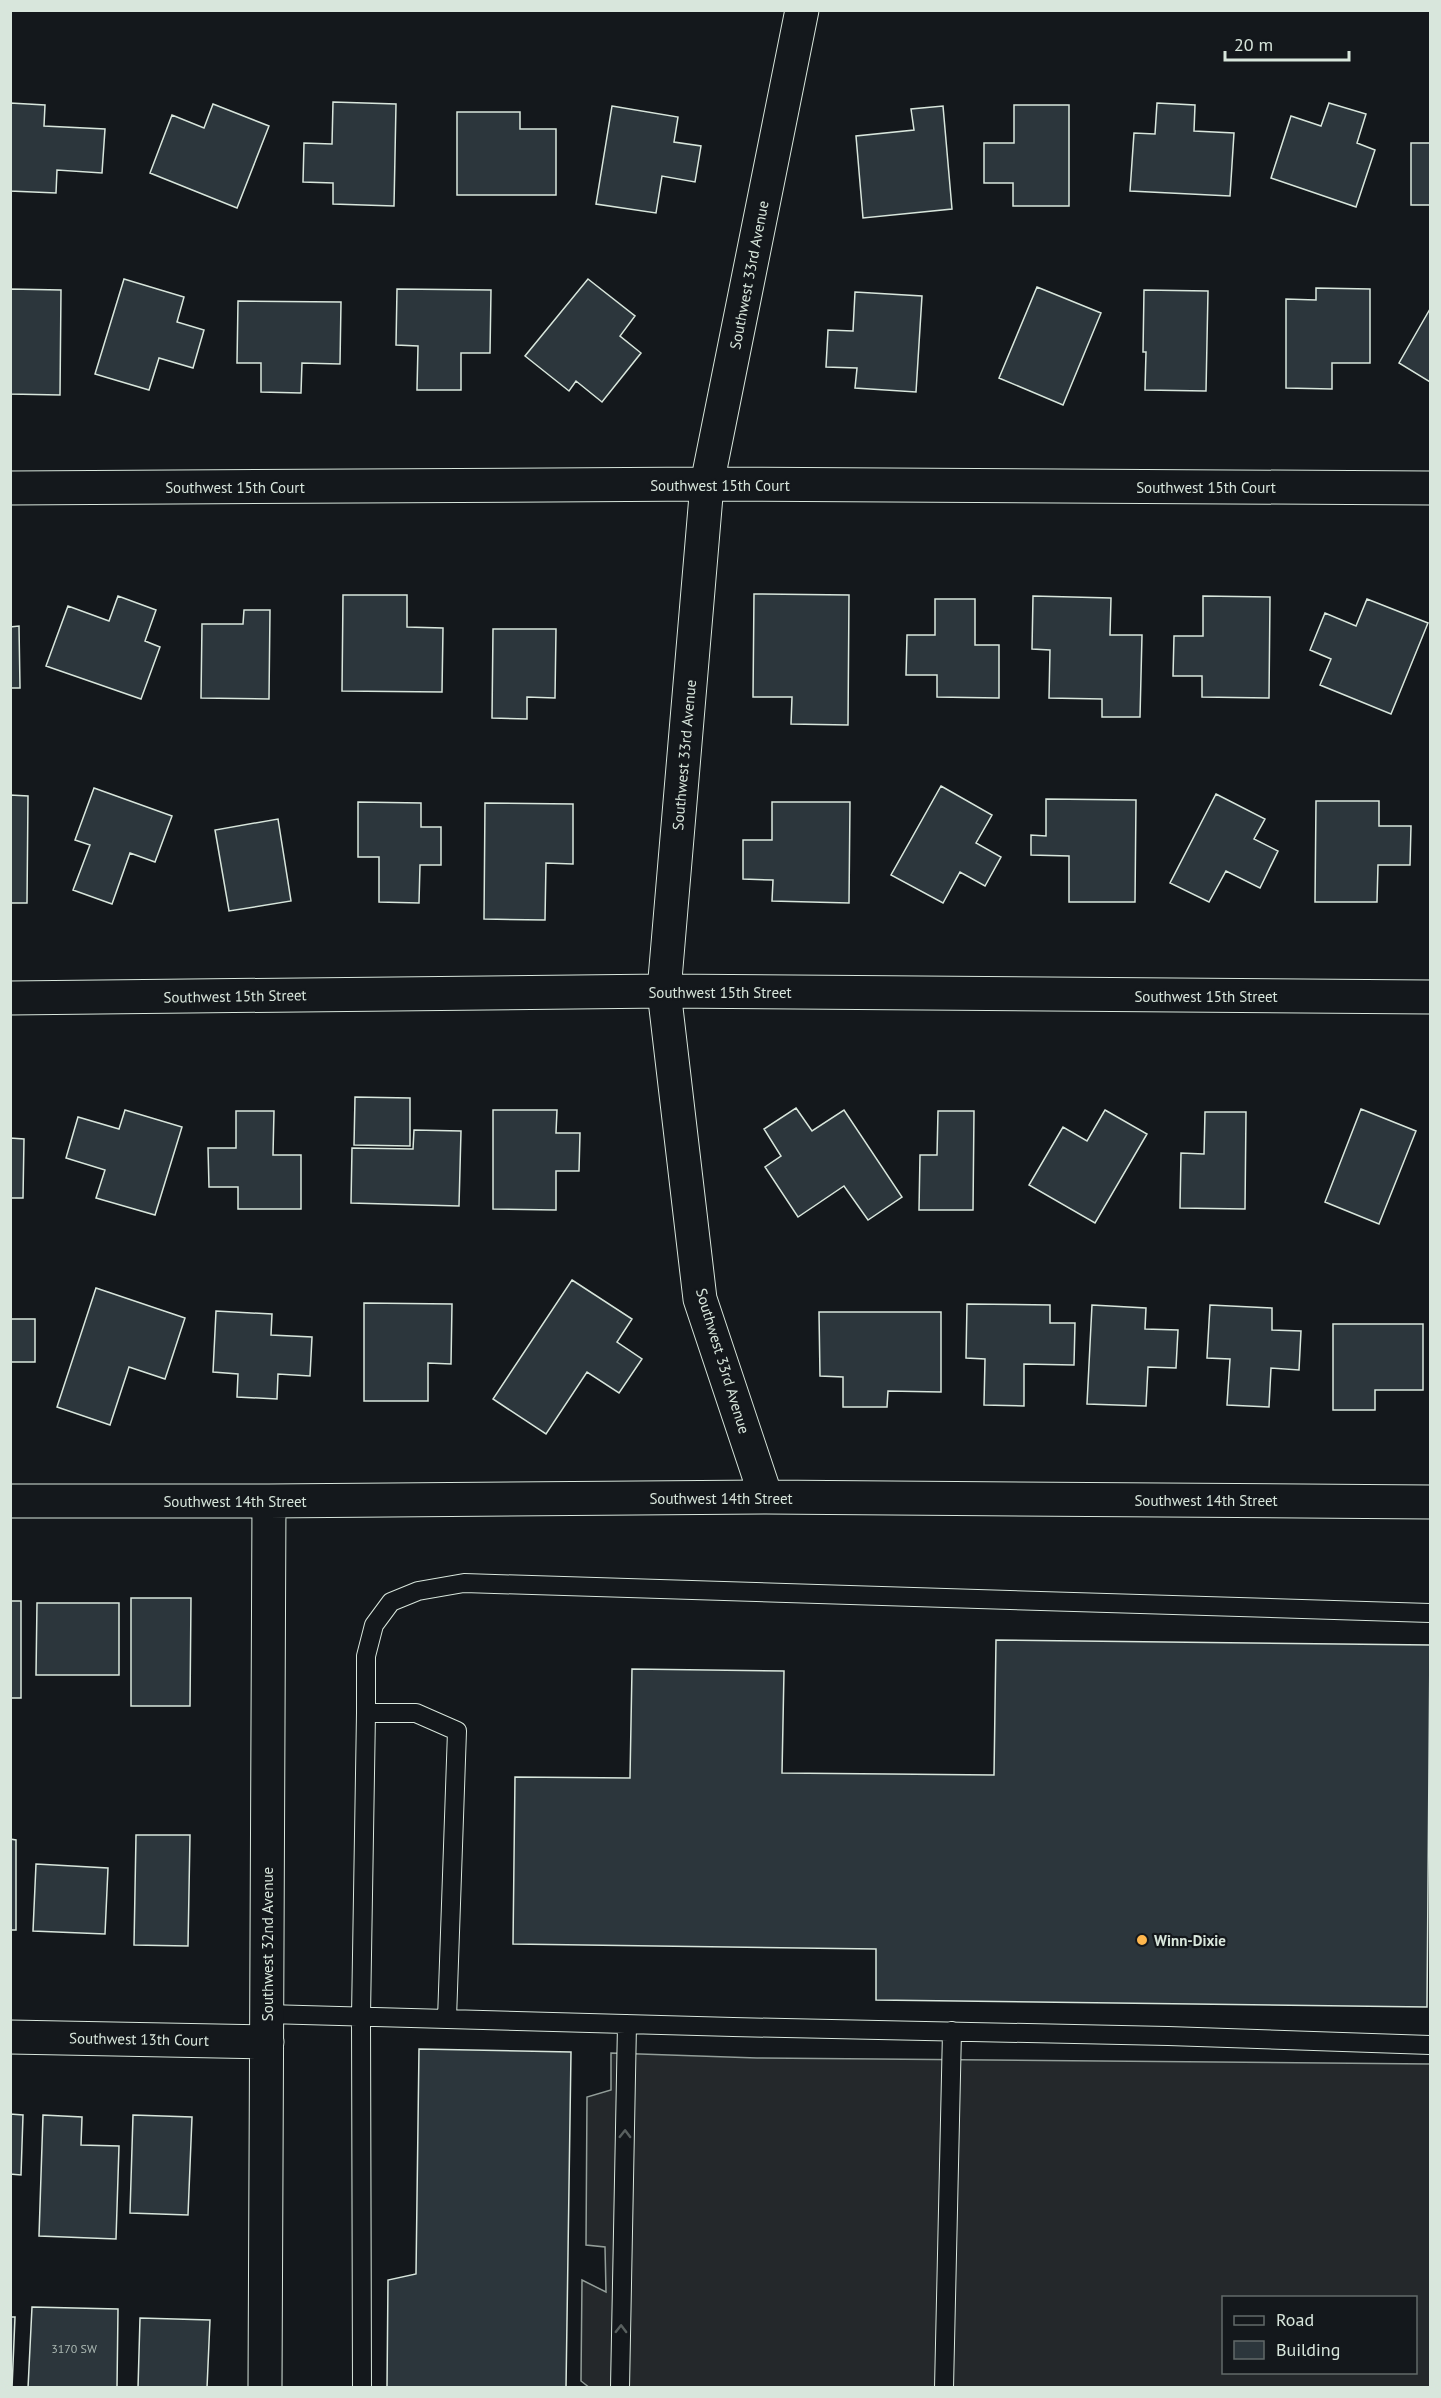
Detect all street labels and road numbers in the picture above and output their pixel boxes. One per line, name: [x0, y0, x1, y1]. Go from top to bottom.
street label: Southwest 33rd Avenue: [725, 199, 773, 351]
street label: Southwest 15th Court: [650, 476, 790, 495]
street label: Southwest 15th Court: [165, 478, 305, 497]
street label: Southwest 15th Court: [1136, 478, 1276, 497]
street label: Southwest 33rd Avenue: [668, 679, 700, 831]
street label: Southwest 15th Street: [648, 983, 792, 1002]
street label: Southwest 15th Street: [163, 985, 307, 1007]
street label: Southwest 15th Street: [1134, 987, 1278, 1006]
street label: Southwest 33rd Avenue: [692, 1286, 754, 1436]
street label: Southwest 14th Street: [649, 1489, 793, 1508]
street label: Southwest 14th Street: [1134, 1491, 1278, 1510]
street label: Southwest 14th Street: [163, 1492, 307, 1511]
street label: Southwest 32nd Avenue: [258, 1867, 277, 2021]
street label: Southwest 13th Court: [69, 2028, 209, 2050]

